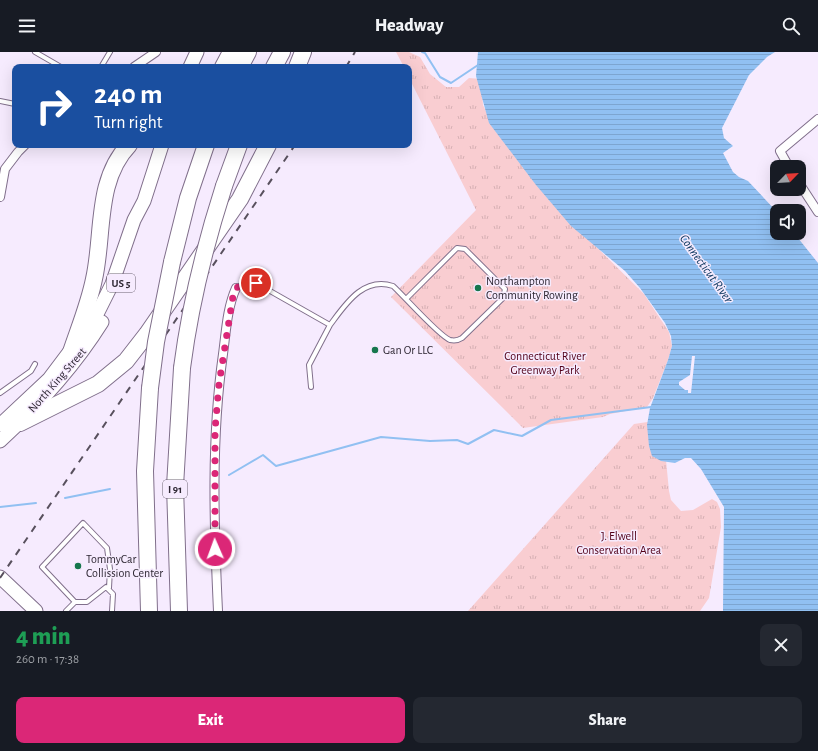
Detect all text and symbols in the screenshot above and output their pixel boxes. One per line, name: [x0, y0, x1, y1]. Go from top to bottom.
icon: menu: [16, 15, 38, 37]
icon: search: [780, 15, 802, 37]
text: Headway: [375, 17, 443, 35]
icon: right: [28, 80, 80, 132]
text: 240 m: [94, 81, 163, 109]
text: Turn right: [94, 114, 163, 132]
north arrow: [770, 160, 806, 196]
map controls: [770, 160, 806, 240]
button: sound: [770, 204, 806, 240]
water label: Connecticut River: [677, 232, 735, 306]
pin: [239, 266, 273, 300]
icon: arrive: [245, 272, 267, 294]
road number: US 5: [107, 274, 135, 292]
place label: Northampton Community Rowing: [486, 275, 578, 302]
marker: Northampton Community Rowing: [473, 283, 483, 293]
place label: Gan Or LLC: [383, 344, 433, 356]
street label: North King Street: [26, 345, 88, 415]
marker: Gan Or LLC: [370, 345, 380, 355]
park label: Connecticut River Greenway Park: [504, 350, 586, 377]
road number: I 91: [163, 480, 187, 498]
position arrow: [194, 528, 236, 570]
park label: J. Elwell Conservation Area: [577, 530, 662, 556]
place label: TommyCar Collission Center: [86, 553, 163, 579]
marker: TommyCar Collission Center: [73, 561, 83, 571]
button: close: [760, 624, 802, 666]
text: 4 min: [16, 625, 71, 649]
text: 260 m · 17:38: [16, 653, 79, 666]
button: Exit: [16, 697, 405, 743]
button: Share: [413, 697, 802, 743]

